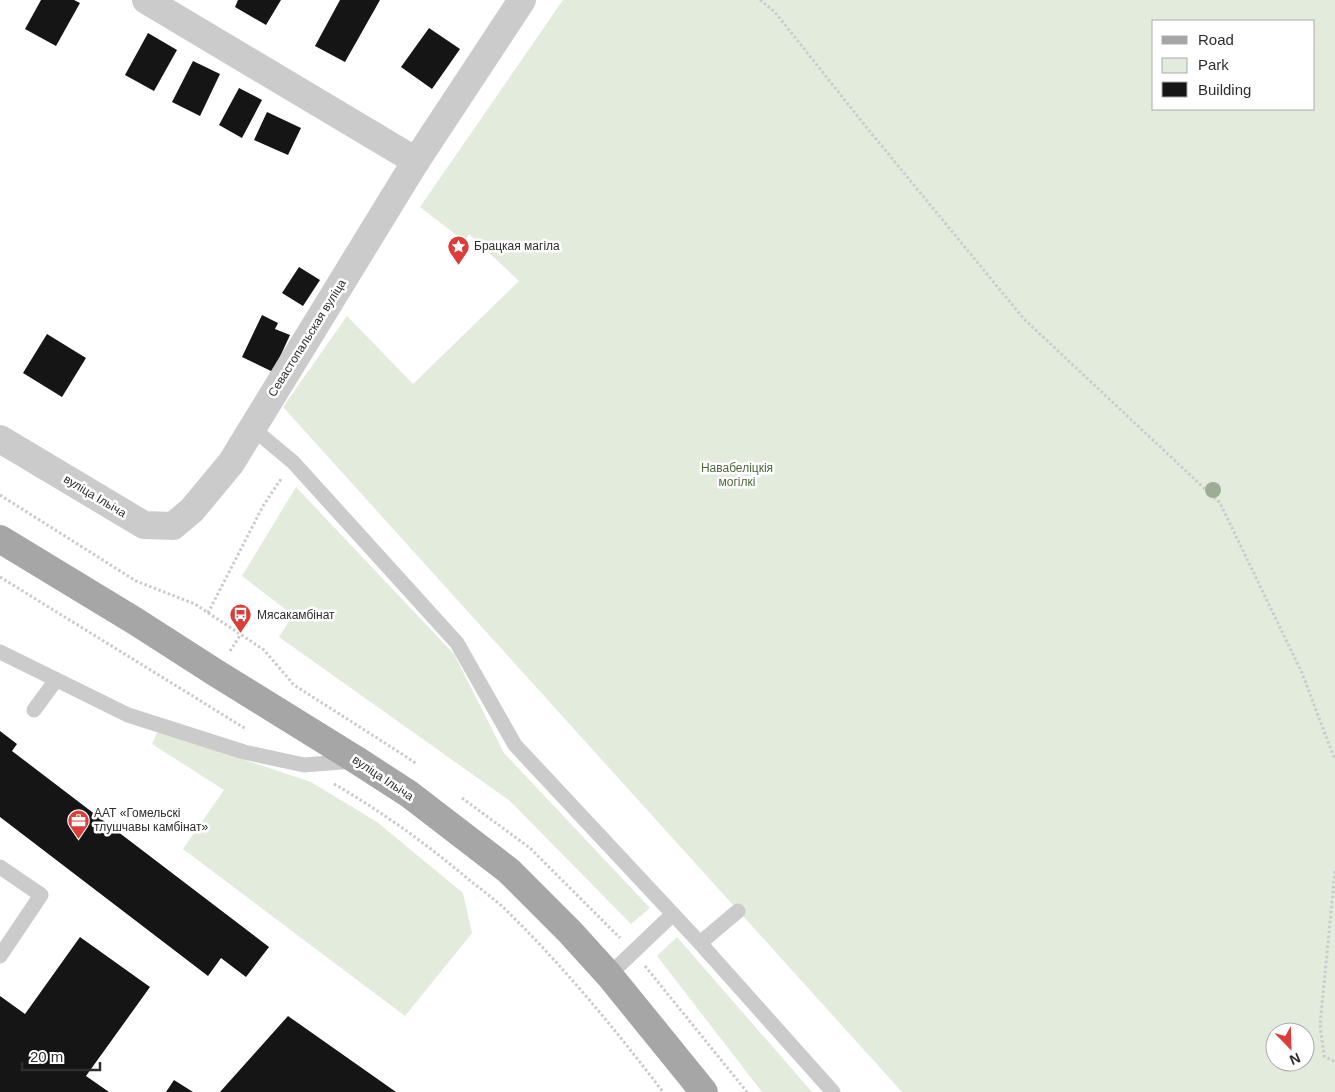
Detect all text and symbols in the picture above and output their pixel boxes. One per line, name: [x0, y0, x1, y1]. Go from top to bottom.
legend: [1152, 20, 1315, 110]
text: Road: [1198, 31, 1234, 48]
text: Park: [1198, 56, 1229, 73]
text: Building: [1198, 81, 1251, 98]
place icon: Брацкая магіла: [446, 234, 470, 265]
place label: Брацкая магіла: [474, 239, 560, 253]
street label: Севастопальская вуліца: [265, 276, 349, 399]
park label: Навабеліцкія могілкі: [701, 461, 773, 489]
street label: вуліца Ільіча: [61, 472, 129, 520]
bus stop icon: Мясакамбінат: [229, 603, 253, 634]
place label: Мясакамбінат: [257, 608, 335, 622]
street label: вуліца Ільіча: [350, 752, 416, 804]
place label: ААТ «Гомельскі тлушчавы камбінат»: [94, 806, 208, 834]
office icon: ААТ «Гомельскі тлушчавы камбінат»: [66, 808, 90, 839]
north arrow: [1265, 1022, 1315, 1072]
scale bar: [22, 1040, 100, 1072]
text: 20 m: [30, 1048, 63, 1065]
text: N: [1287, 1050, 1303, 1068]

